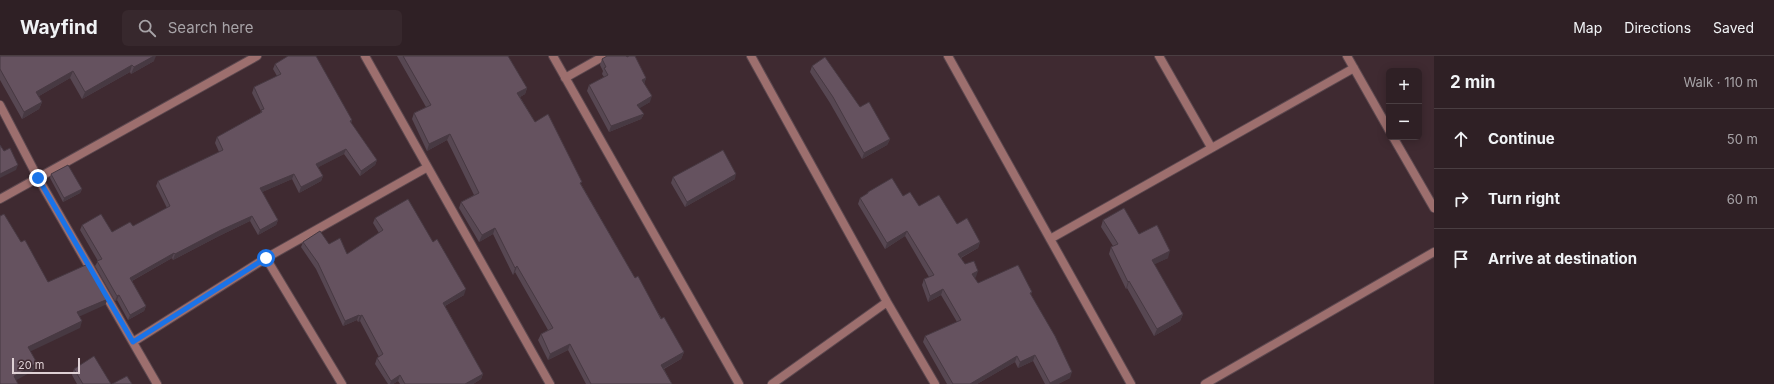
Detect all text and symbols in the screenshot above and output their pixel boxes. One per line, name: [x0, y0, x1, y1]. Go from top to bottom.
search box: [122, 10, 402, 46]
text: Wayfind: [20, 16, 98, 39]
icon: search: [136, 17, 158, 39]
text: Search here: [168, 18, 253, 37]
text: Map: [1573, 19, 1602, 36]
text: Directions: [1624, 19, 1691, 36]
text: Saved: [1713, 19, 1754, 36]
map controls: [1386, 68, 1422, 140]
button: +: [1386, 68, 1422, 104]
text: 2 min: [1450, 72, 1495, 92]
text: Walk · 110 m: [1683, 74, 1758, 90]
button: −: [1386, 104, 1422, 140]
icon: ahead: [1450, 128, 1472, 150]
text: Continue: [1488, 129, 1555, 148]
text: 50 m: [1727, 131, 1758, 147]
route end: [29, 169, 47, 187]
icon: right: [1450, 188, 1472, 210]
text: Turn right: [1488, 189, 1560, 208]
text: 60 m: [1727, 191, 1758, 207]
icon: arrive: [1450, 248, 1472, 270]
route start: [257, 249, 275, 267]
text: Arrive at destination: [1488, 249, 1637, 268]
scale bar: [12, 356, 80, 375]
text: 20 m: [18, 358, 44, 372]

